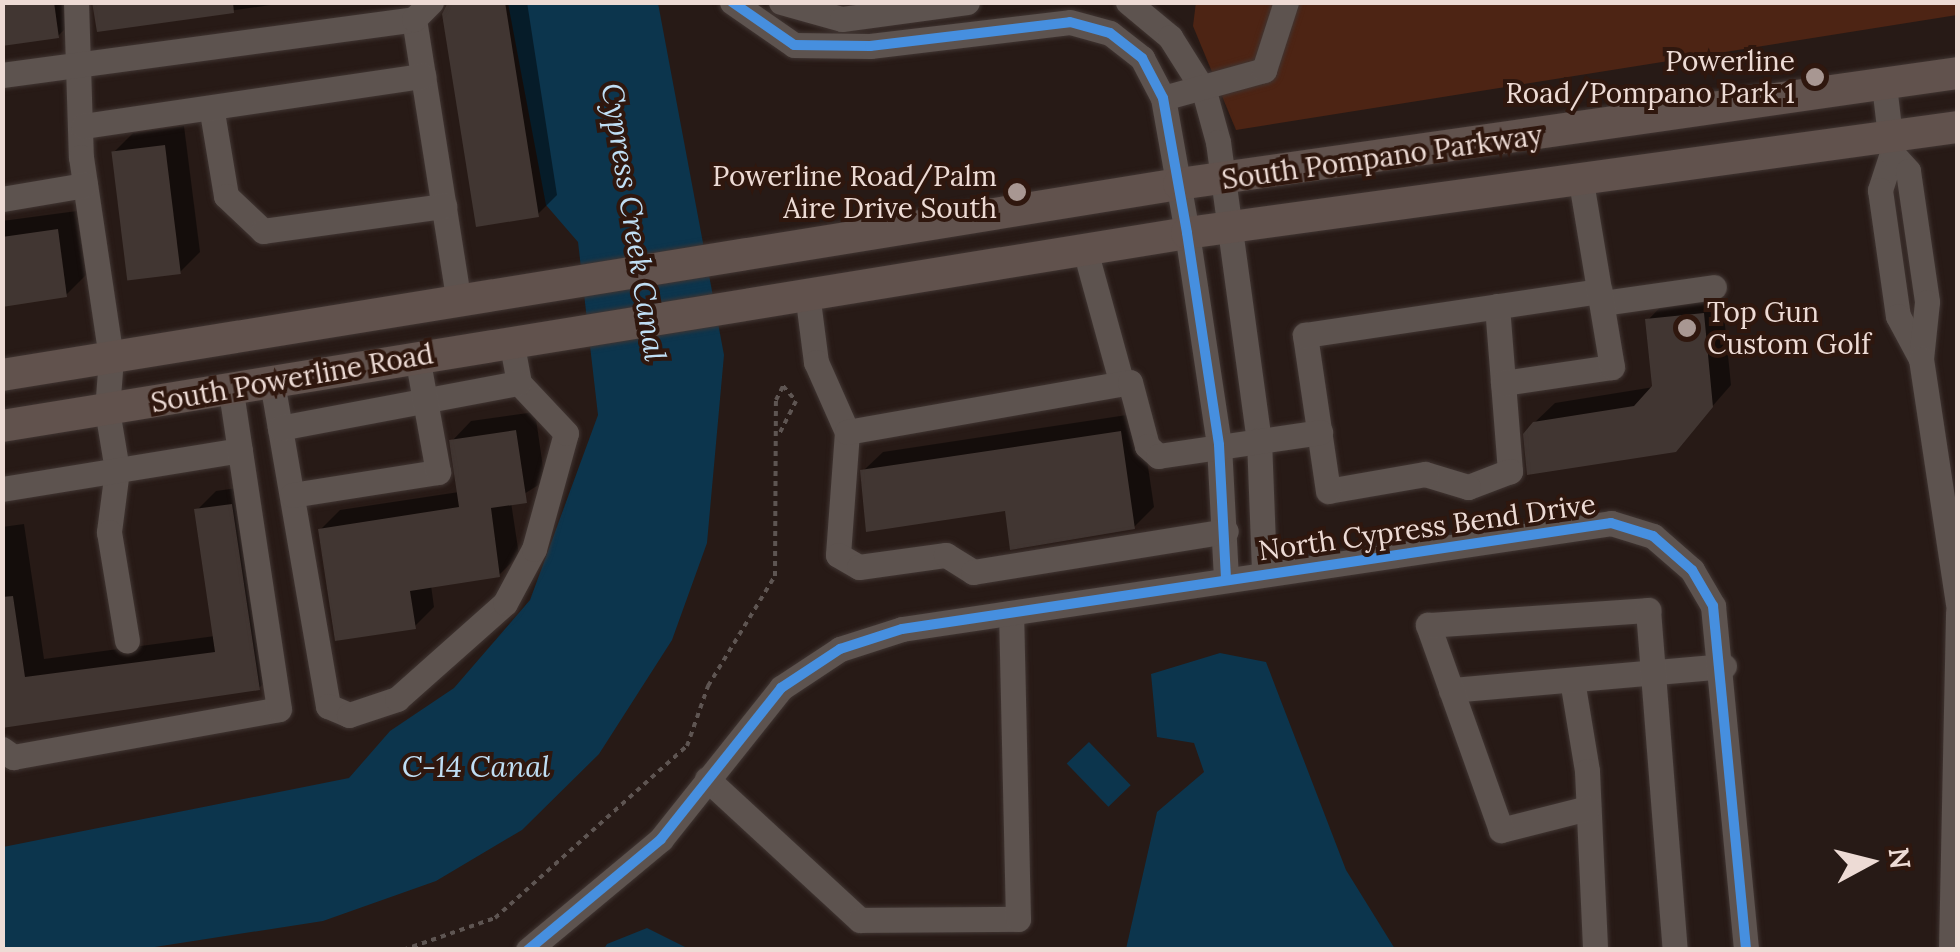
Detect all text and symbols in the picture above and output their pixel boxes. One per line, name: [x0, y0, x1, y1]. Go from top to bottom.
place label: Powerline Road/Pompano Park 1: [1505, 44, 1795, 110]
marker: Powerline Road/Pompano Park 1: [1804, 66, 1826, 88]
water label: Cypress Creek Canal: [594, 81, 674, 363]
street label: South Pompano Parkway: [1220, 118, 1544, 196]
place label: Powerline Road/Palm Aire Drive South: [712, 159, 997, 225]
marker: Powerline Road/Palm Aire Drive South: [1006, 181, 1028, 203]
place label: Top Gun Custom Golf: [1707, 295, 1871, 361]
marker: Top Gun Custom Golf: [1676, 317, 1698, 339]
street label: South Powerline Road: [148, 337, 436, 419]
street label: North Cypress Bend Drive: [1256, 487, 1598, 567]
water label: C-14 Canal: [402, 748, 550, 784]
north arrow: [1820, 812, 1920, 912]
text: N: [1881, 845, 1919, 871]

